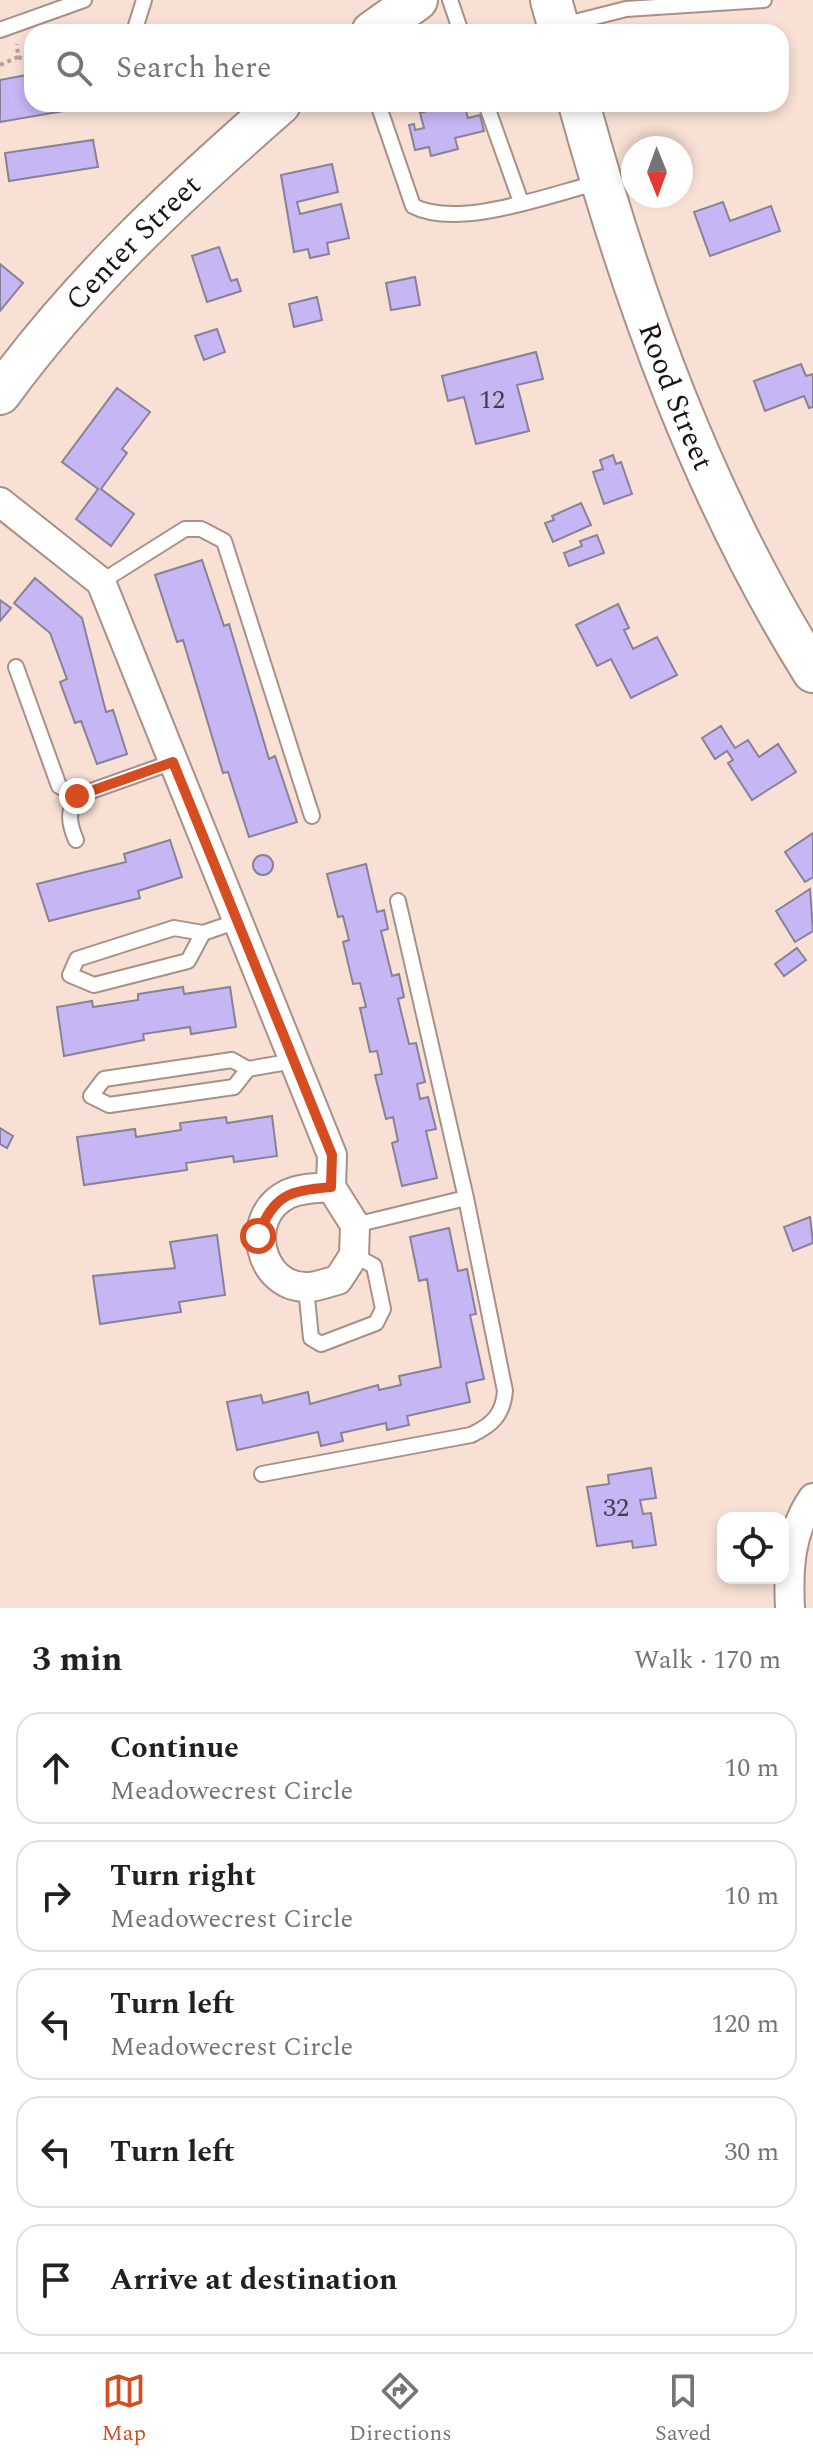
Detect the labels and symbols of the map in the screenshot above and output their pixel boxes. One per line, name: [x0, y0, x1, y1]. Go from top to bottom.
north arrow: [621, 136, 693, 208]
street label: Center Street: [55, 164, 212, 322]
street label: Rood Street: [625, 316, 726, 478]
house number: 12: [479, 380, 505, 420]
route end: [59, 778, 95, 814]
route start: [240, 1218, 276, 1254]
house number: 32: [603, 1488, 629, 1528]

